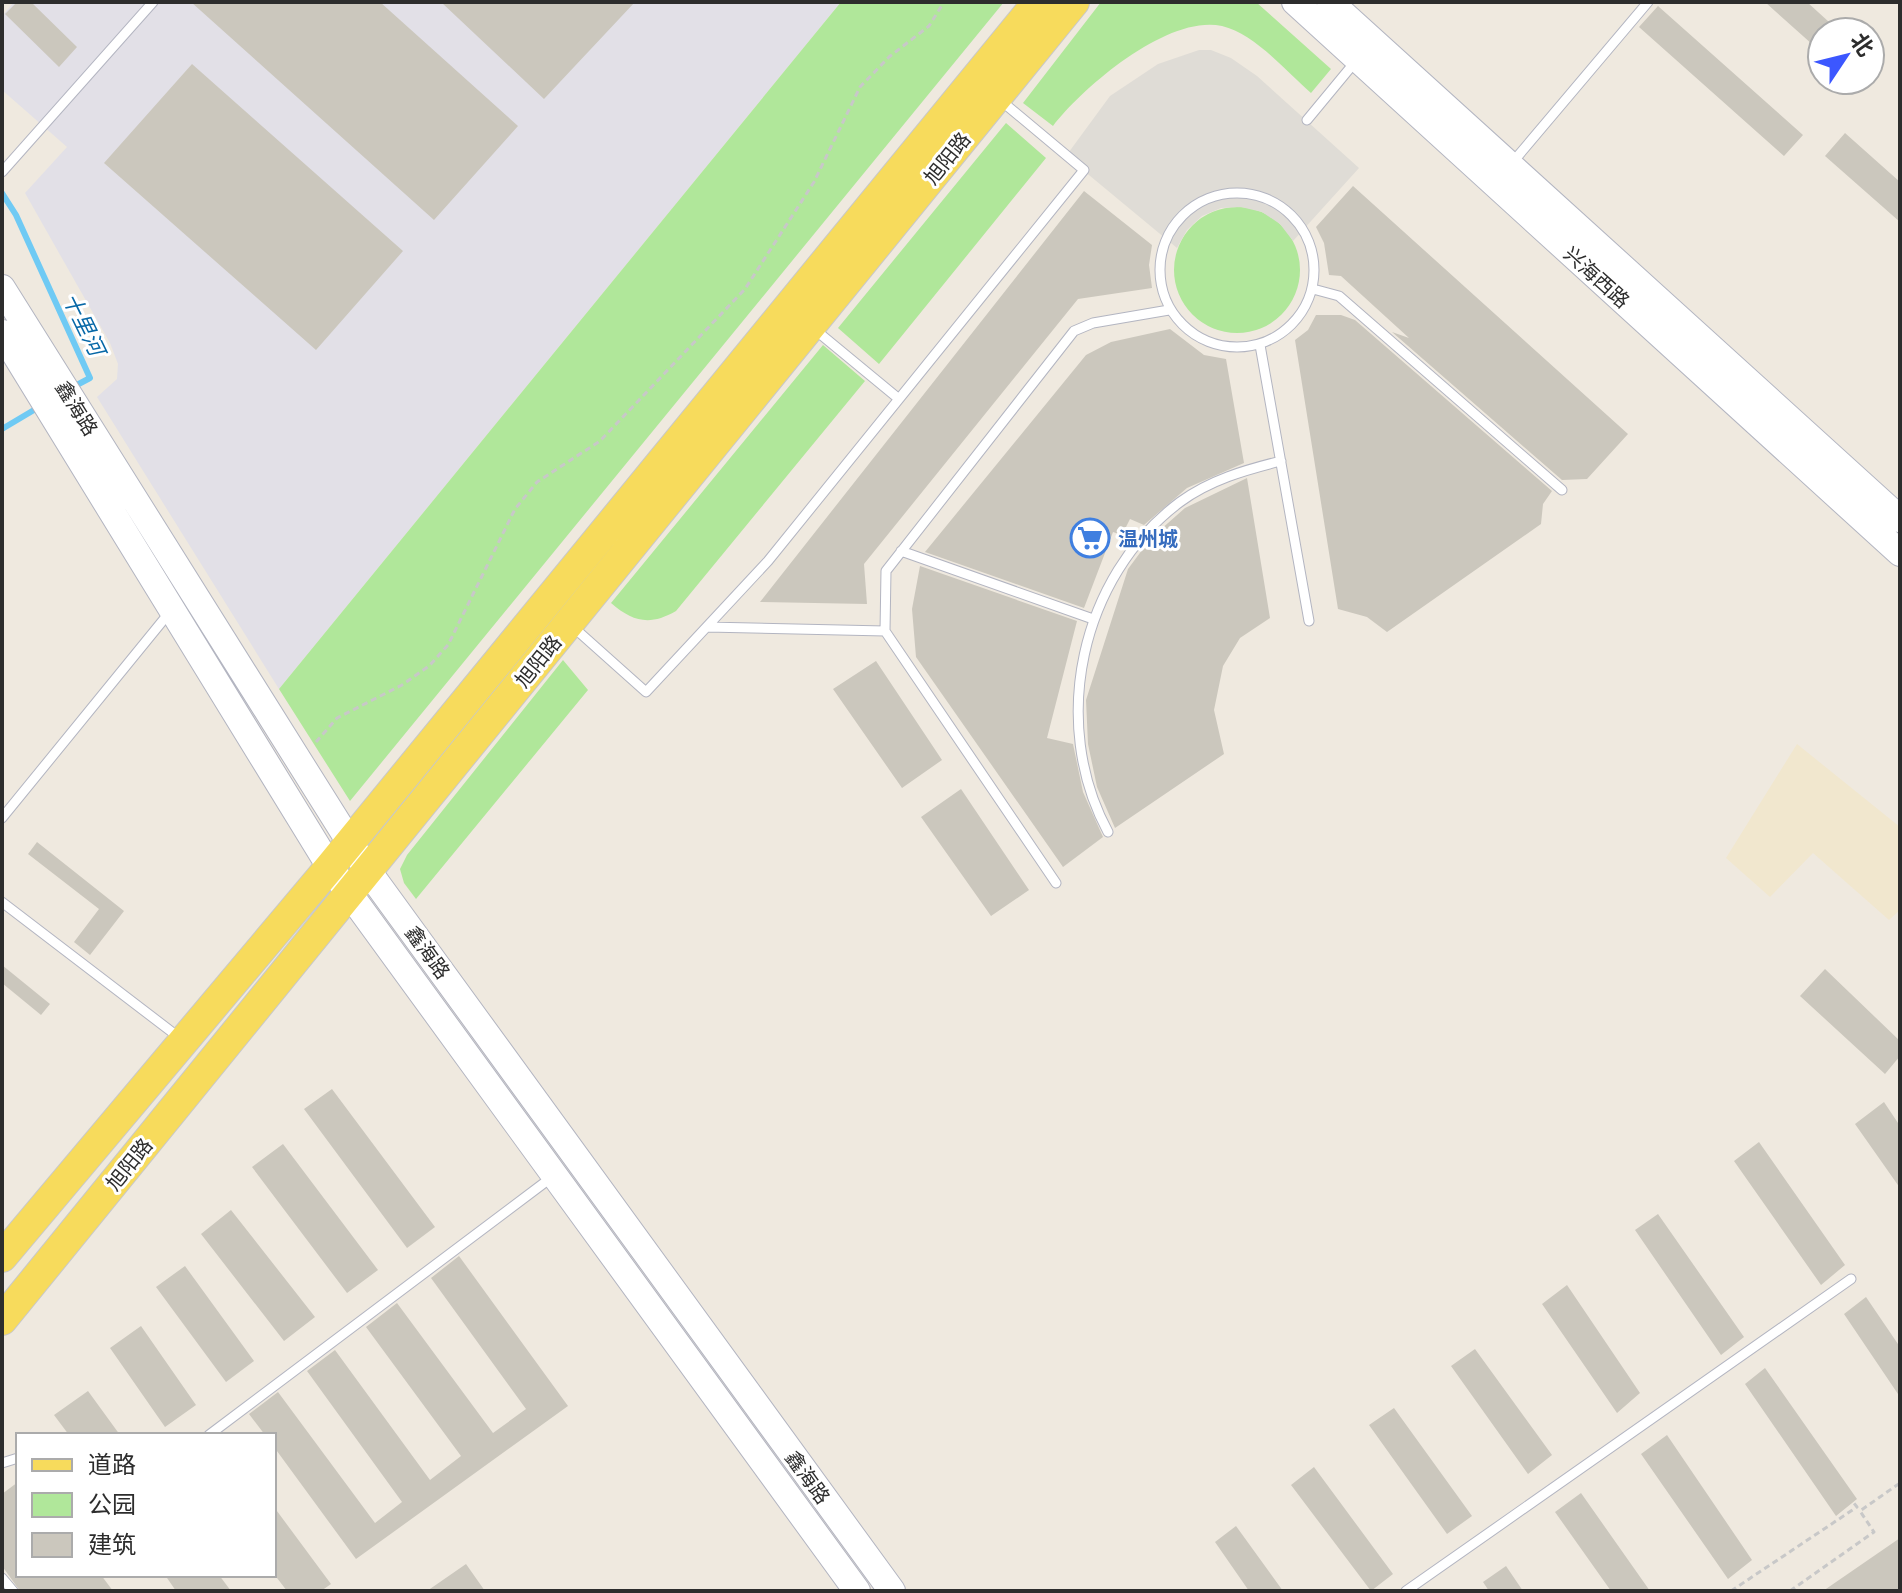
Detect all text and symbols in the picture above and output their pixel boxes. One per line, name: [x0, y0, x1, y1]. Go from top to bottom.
north arrow: [1806, 16, 1886, 96]
text: 北: [1844, 27, 1881, 62]
street label: 旭阳路: [918, 126, 976, 190]
street label: 兴海西路: [1558, 240, 1636, 314]
water label: 十里河: [56, 288, 114, 364]
street label: 鑫海路: [50, 375, 104, 441]
supermarket icon: 温州城: [1069, 517, 1111, 559]
place label: 温州城: [1118, 525, 1178, 552]
street label: 旭阳路: [509, 629, 567, 693]
street label: 鑫海路: [399, 920, 457, 984]
street label: 旭阳路: [100, 1132, 158, 1196]
legend: [16, 1433, 276, 1577]
street label: 鑫海路: [779, 1445, 837, 1509]
text: 道路: [88, 1448, 136, 1480]
text: 公园: [88, 1488, 136, 1520]
text: 建筑: [88, 1528, 136, 1560]

